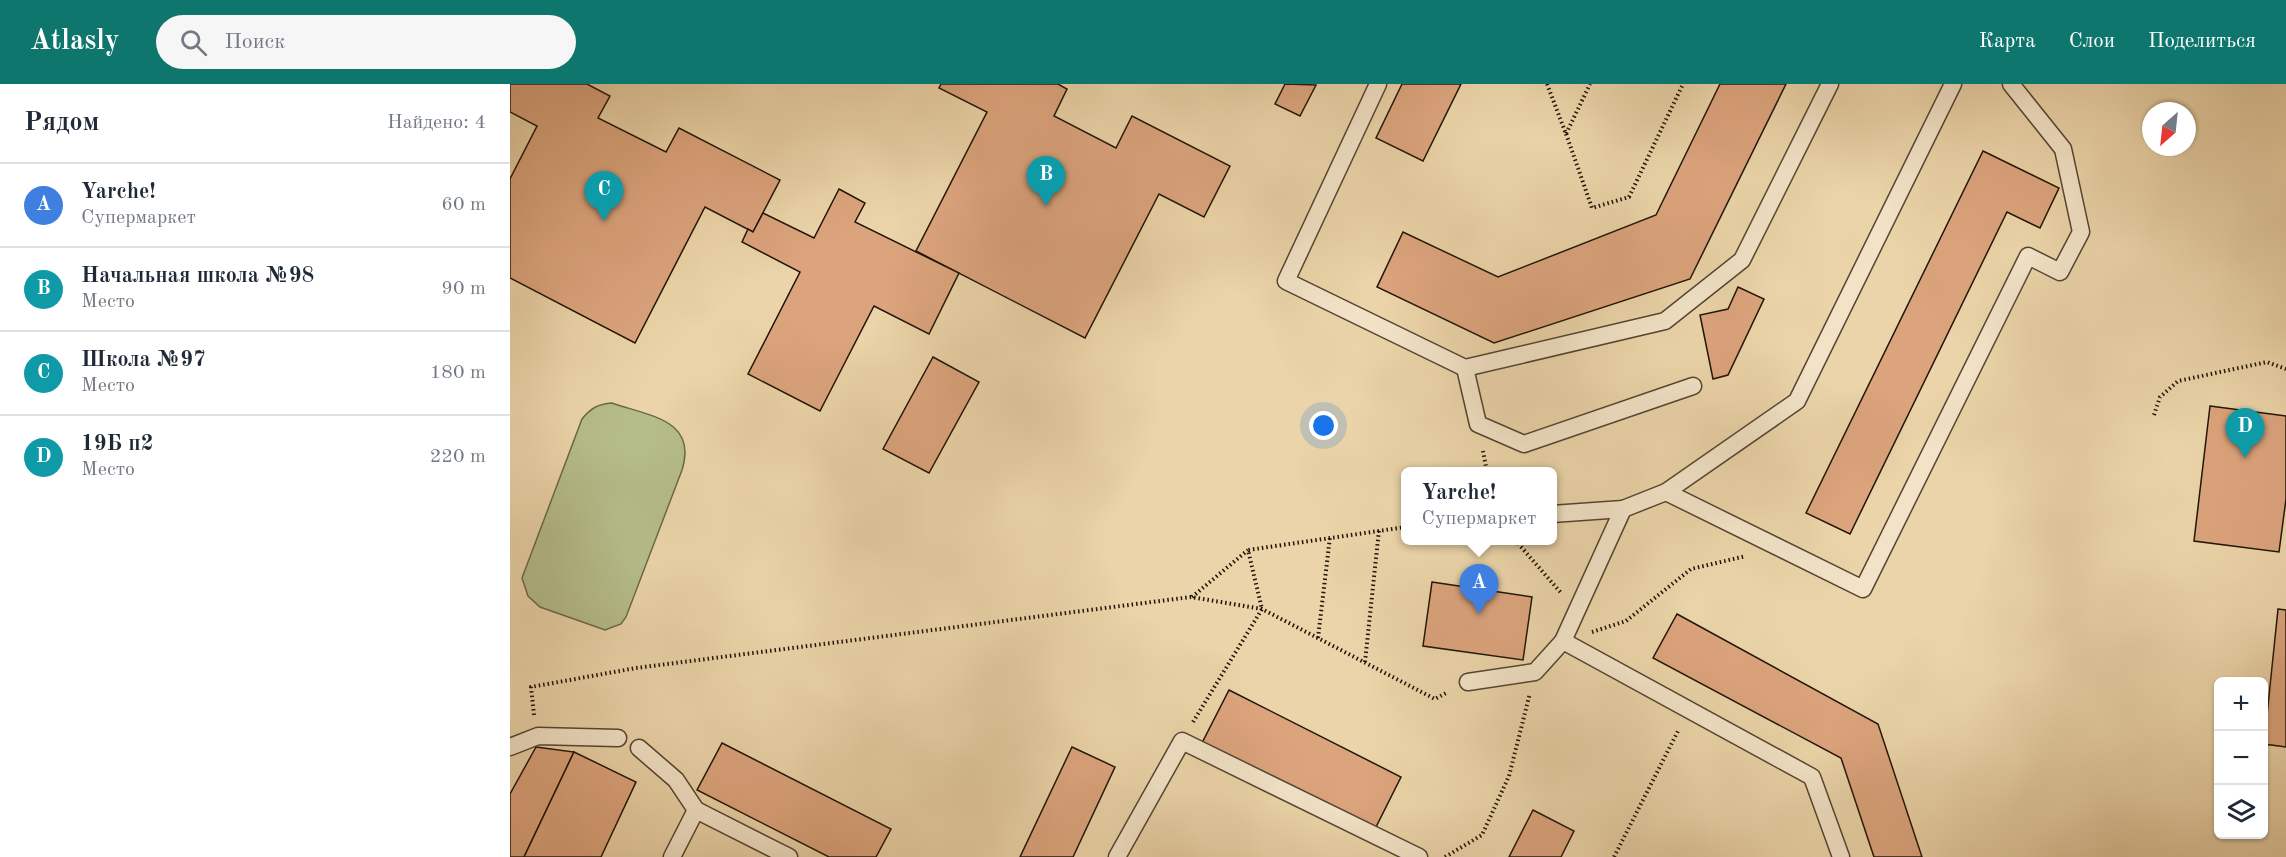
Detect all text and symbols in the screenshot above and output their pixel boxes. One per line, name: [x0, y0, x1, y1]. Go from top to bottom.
search box: [156, 15, 576, 69]
icon: search: [177, 26, 210, 59]
text: Atlasly: [30, 28, 120, 56]
text: Поиск: [225, 31, 285, 53]
text: Карта: [1979, 31, 2036, 52]
text: Слои: [2069, 31, 2115, 52]
text: Поделиться: [2148, 31, 2256, 52]
north arrow: [2142, 102, 2196, 156]
text: Рядом: [24, 110, 99, 136]
text: Найдено: 4: [387, 113, 486, 133]
pin: B: [1026, 156, 1066, 206]
pin: C: [584, 172, 623, 221]
text: Yarche!: [81, 181, 156, 203]
text: A: [36, 195, 51, 215]
text: 60 m: [441, 195, 486, 215]
text: Супермаркет: [81, 208, 196, 228]
text: Начальная школа №98: [81, 265, 314, 287]
text: B: [36, 279, 51, 299]
text: 90 m: [441, 279, 486, 299]
text: Место: [81, 292, 135, 312]
text: Школа №97: [81, 349, 206, 371]
text: C: [37, 363, 50, 383]
text: 180 m: [430, 363, 486, 383]
text: Место: [81, 376, 135, 396]
pin: D: [2226, 408, 2264, 458]
your location: [1309, 411, 1338, 440]
text: 19Б п2: [81, 433, 153, 455]
text: D: [36, 447, 51, 467]
text: 220 m: [430, 447, 486, 467]
text: Место: [81, 460, 135, 480]
popup: [1401, 467, 1557, 545]
text: Yarche!: [1422, 482, 1496, 504]
text: Супермаркет: [1422, 509, 1536, 529]
pin: A: [1460, 564, 1498, 614]
map controls: [2214, 677, 2268, 839]
button: +: [2214, 677, 2268, 731]
button: −: [2214, 731, 2268, 785]
button: layers: [2214, 785, 2268, 839]

